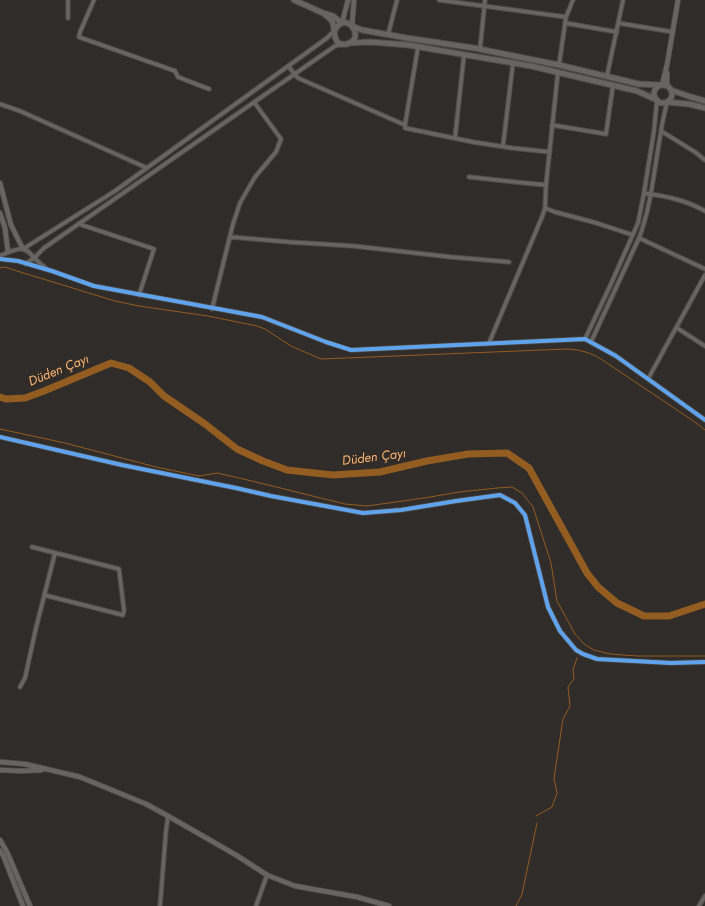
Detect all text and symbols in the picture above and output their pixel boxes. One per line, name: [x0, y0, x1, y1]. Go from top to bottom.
water label: Düden Çayı: [26, 352, 92, 390]
water label: Düden Çayı: [341, 446, 407, 470]

